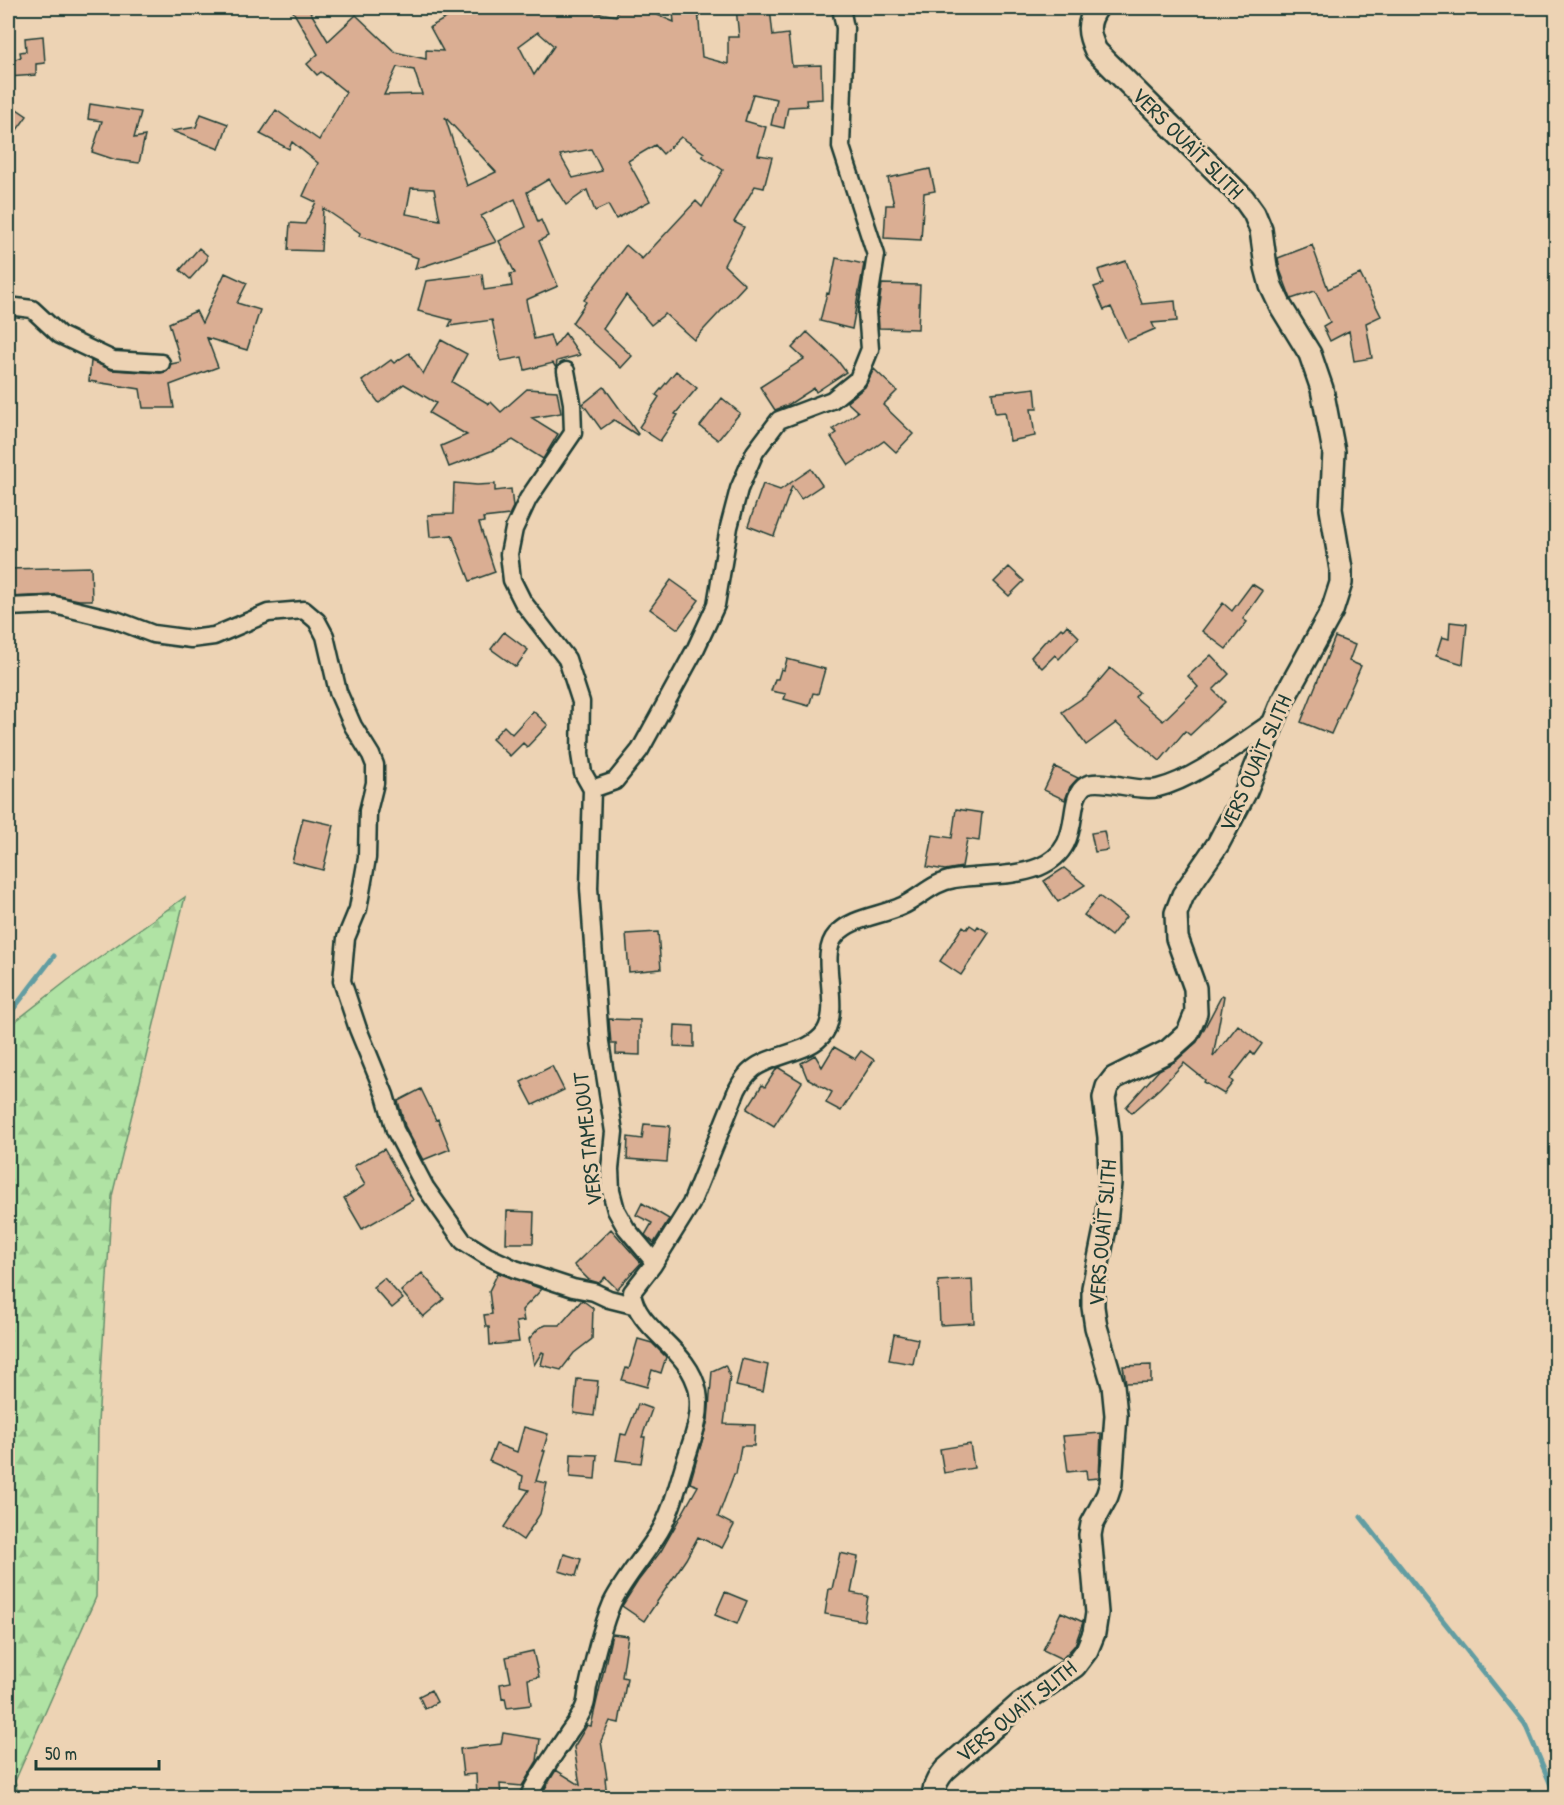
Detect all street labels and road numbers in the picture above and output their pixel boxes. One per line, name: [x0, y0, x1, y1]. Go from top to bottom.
street label: VERS OUAÏT SLITH: [1125, 80, 1251, 206]
street label: VERS OUAÏT SLITH: [1211, 690, 1299, 836]
street label: VERS TAMEJOUT: [565, 1070, 609, 1207]
street label: VERS OUAÏT SLITH: [1081, 1159, 1123, 1307]
street label: VERS OUAÏT SLITH: [949, 1653, 1083, 1769]

